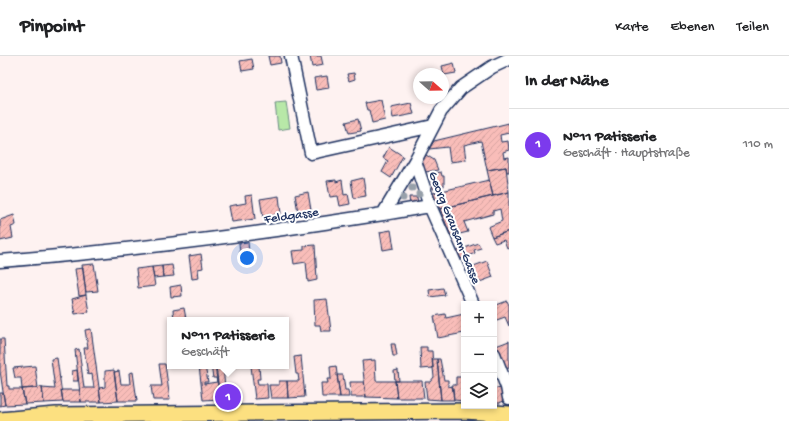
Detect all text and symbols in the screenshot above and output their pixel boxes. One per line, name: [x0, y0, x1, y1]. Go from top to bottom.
text: Pinpoint: [20, 16, 84, 39]
text: Karte: [615, 19, 649, 36]
text: Ebenen: [671, 19, 714, 36]
text: Teilen: [736, 19, 769, 36]
north arrow: [413, 68, 449, 104]
text: In der Nähe: [525, 72, 608, 92]
text: N°11 Patisserie: [563, 128, 656, 146]
text: 1: [535, 137, 541, 152]
text: 110 m: [743, 137, 773, 152]
text: Geschäft · Hauptstraße: [563, 146, 690, 161]
street label: Georg Grausam-Gasse: [424, 170, 483, 287]
street label: Feldgasse: [262, 205, 320, 228]
your location: [237, 248, 257, 268]
map controls: [461, 301, 497, 409]
button: +: [461, 301, 497, 337]
popup: [167, 317, 289, 369]
text: N°11 Patisserie: [181, 327, 275, 345]
button: −: [461, 337, 497, 373]
text: Geschäft: [181, 345, 229, 360]
button: layers: [461, 373, 497, 409]
pin: 1: [215, 382, 241, 412]

